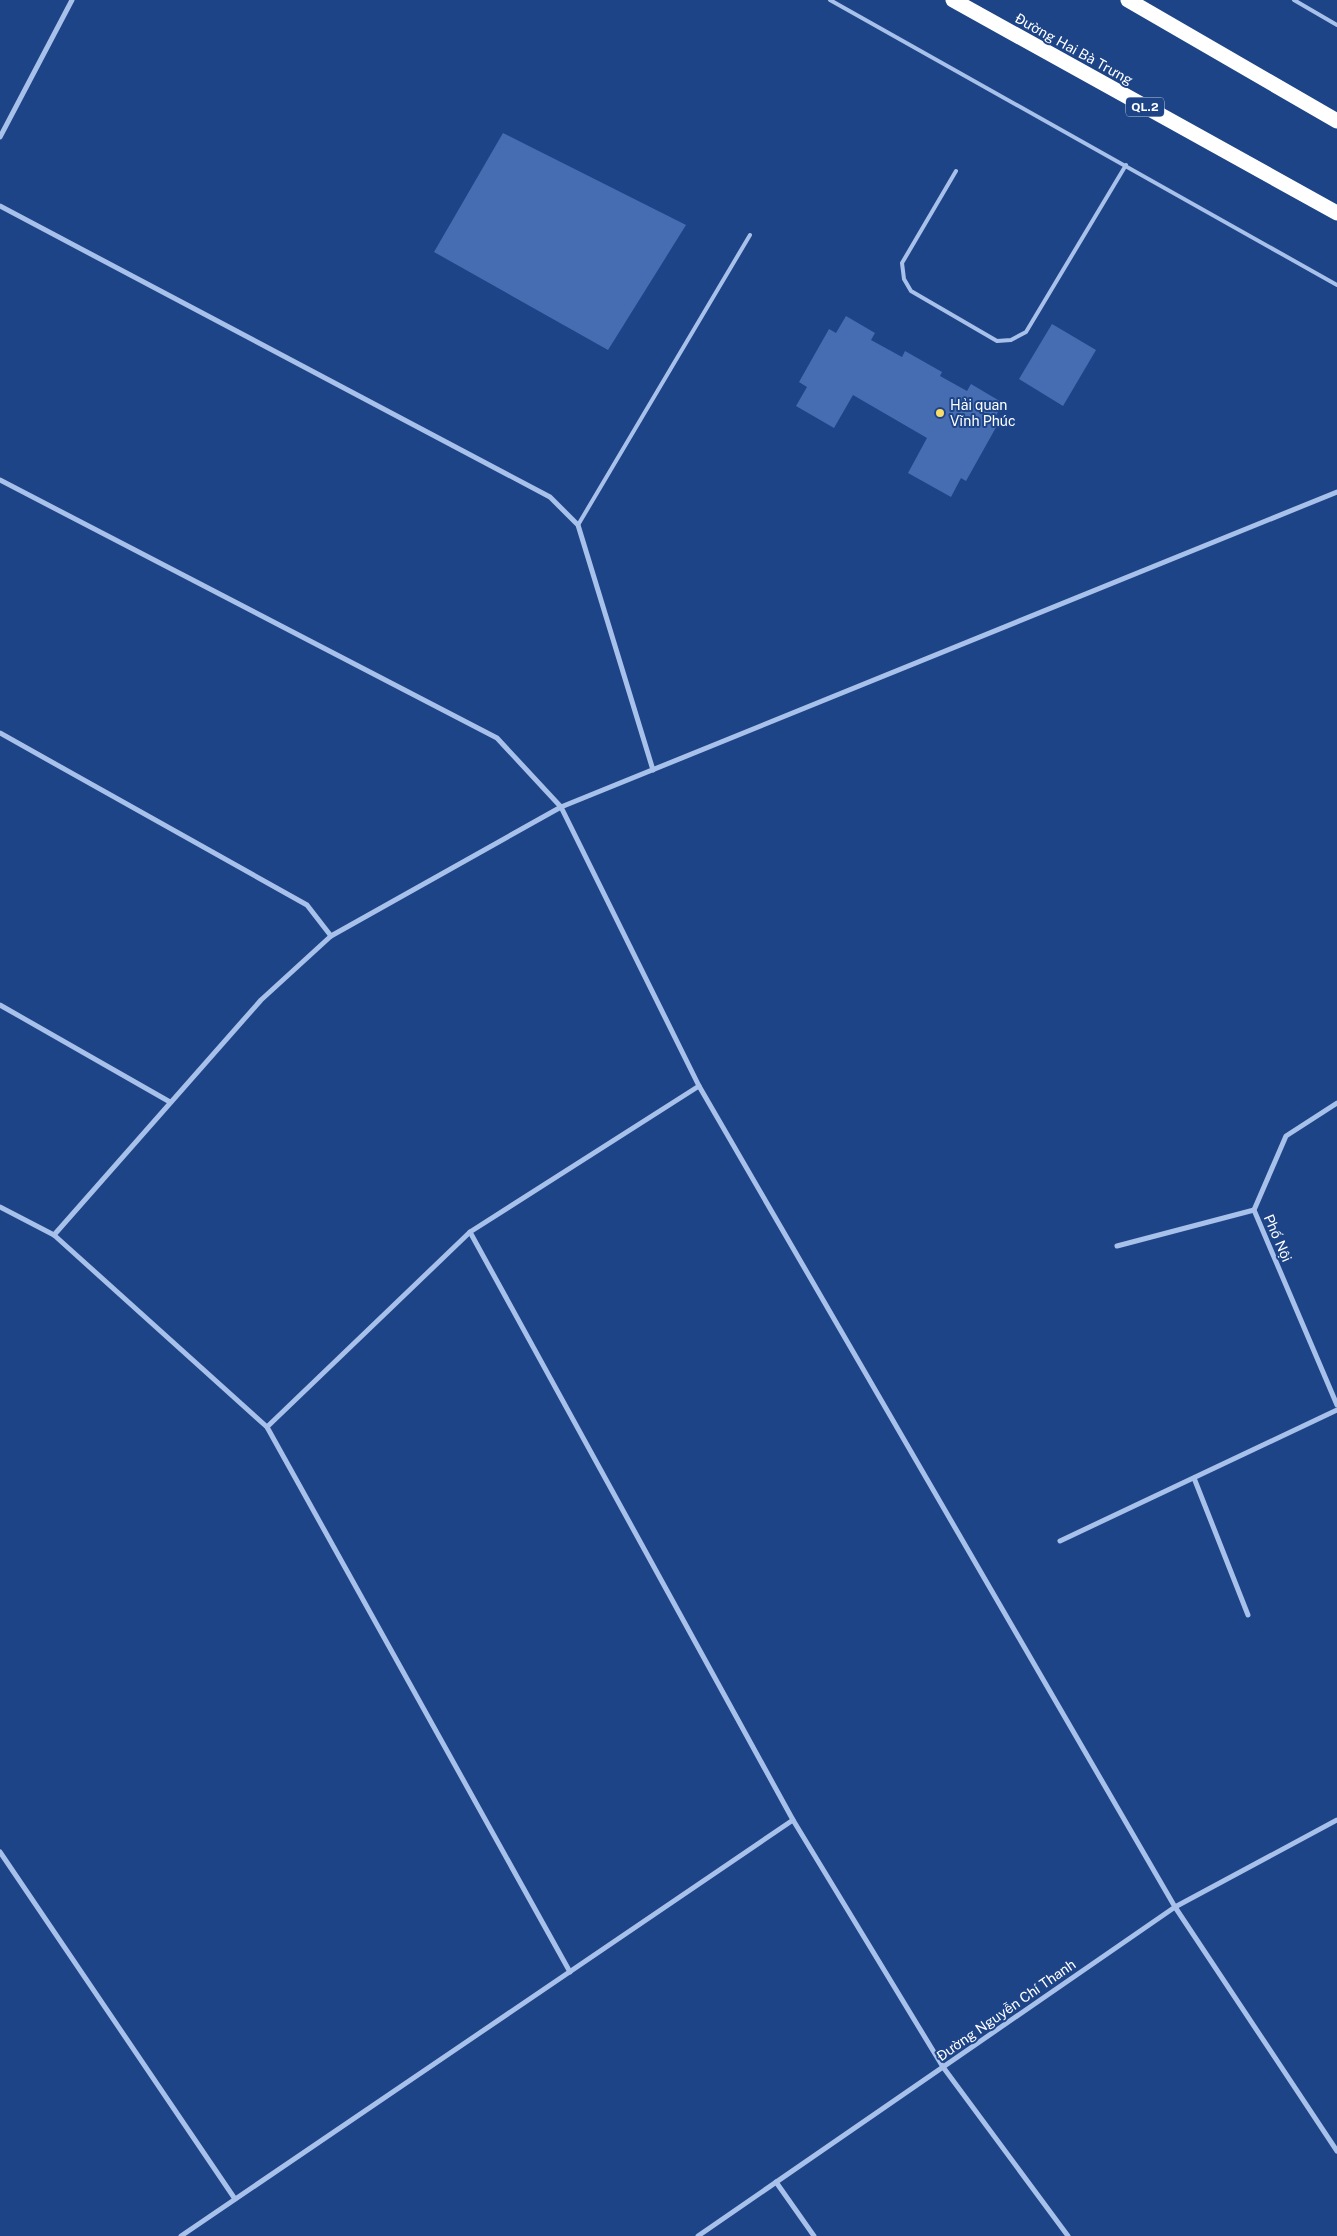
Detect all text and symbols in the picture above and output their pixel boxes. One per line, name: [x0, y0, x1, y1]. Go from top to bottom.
street label: Đường Hai Bà Trưng: [1012, 10, 1136, 88]
road number: QL.2: [1126, 98, 1164, 116]
place label: Hải quan Vĩnh Phúc: [950, 397, 1016, 429]
marker: Hải quan Vĩnh Phúc: [934, 407, 946, 419]
street label: Phố Nội: [1261, 1212, 1295, 1264]
street label: Đường Nguyễn Chí Thanh: [933, 1956, 1079, 2064]

